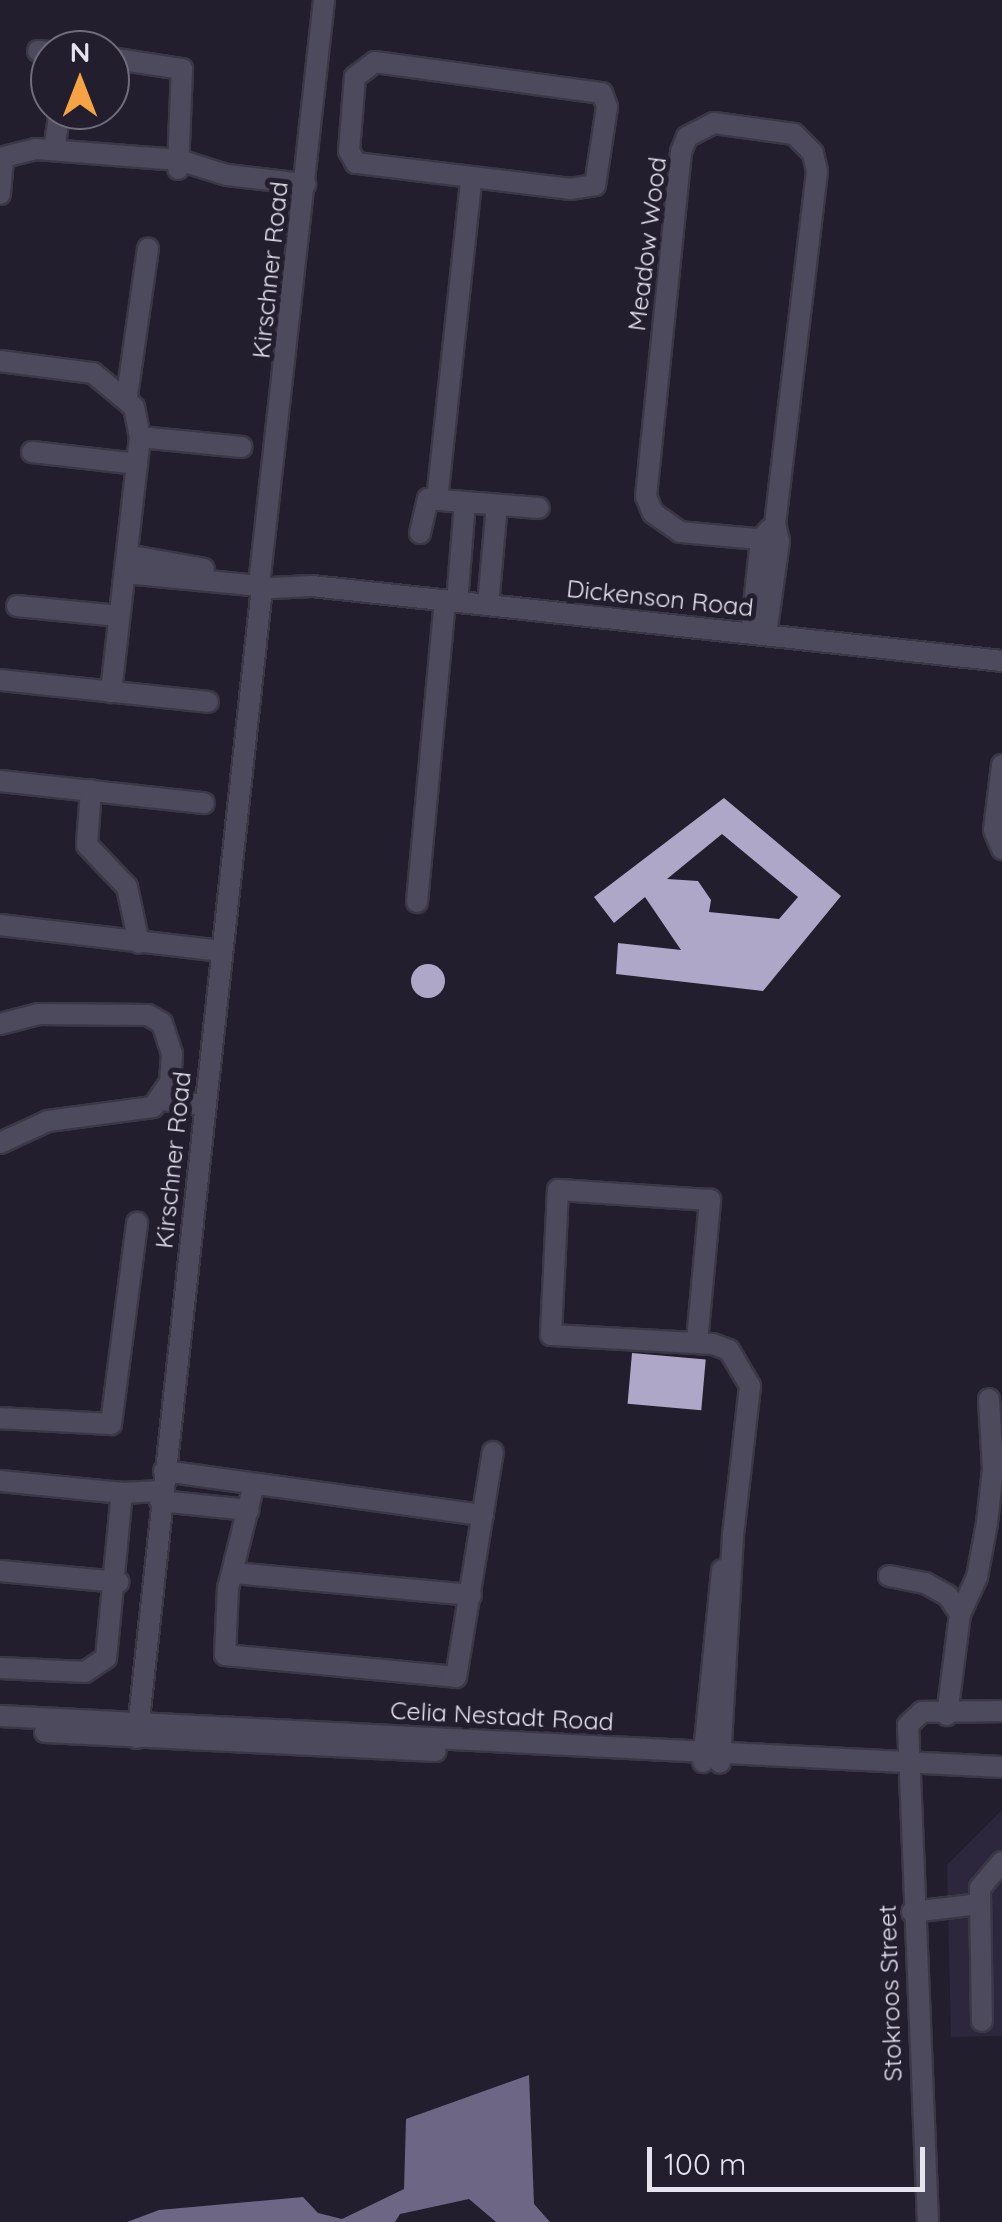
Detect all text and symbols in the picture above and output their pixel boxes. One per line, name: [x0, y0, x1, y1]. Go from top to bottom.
north arrow: [30, 30, 130, 130]
text: N: [70, 34, 90, 69]
street label: Meadow Wood: [621, 155, 673, 333]
street label: Kirschner Road: [246, 180, 294, 360]
street label: Dickenson Road: [565, 573, 755, 623]
street label: Kirschner Road: [149, 1070, 197, 1250]
street label: Celia Nestadt Road: [390, 1695, 614, 1737]
street label: Stokroos Street: [872, 1904, 908, 2082]
scale bar: [652, 2127, 930, 2189]
text: 100 m: [664, 2145, 746, 2183]

